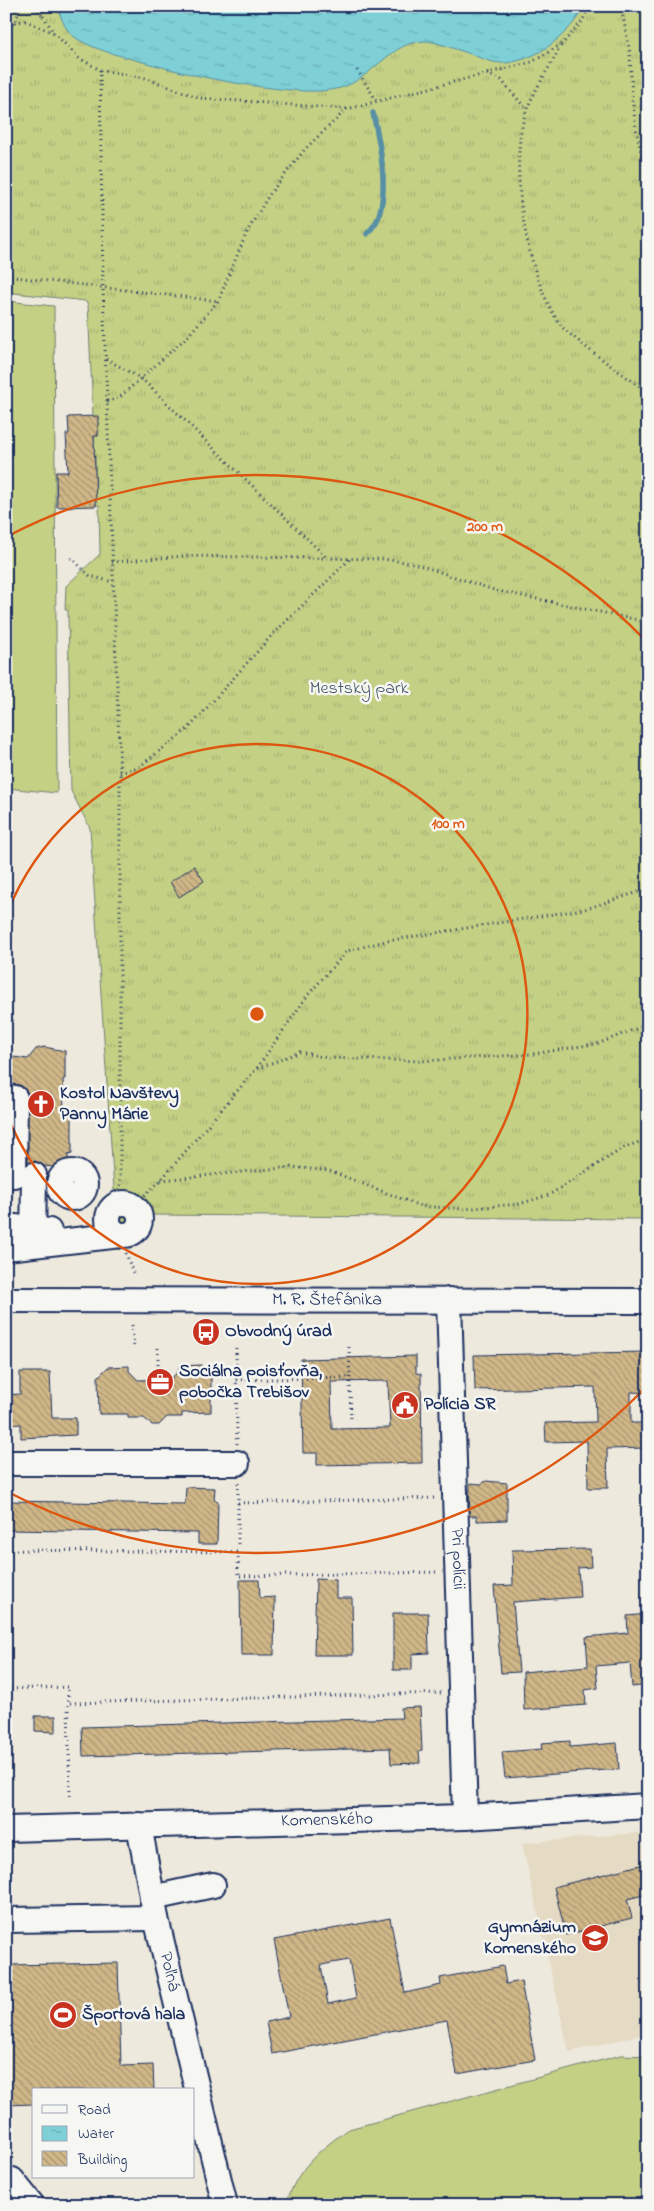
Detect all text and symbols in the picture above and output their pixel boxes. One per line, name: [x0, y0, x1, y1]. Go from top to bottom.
text: 200 m: [466, 516, 503, 538]
park label: Mestský park: [310, 676, 408, 702]
text: 100 m: [431, 813, 465, 835]
centre of rings: [248, 1005, 266, 1023]
place label: Kostol Navštevy Panny Márie: [60, 1081, 179, 1129]
church icon: Kostol Navštevy Panny Márie: [26, 1089, 56, 1119]
street label: M. R. Štefánika: [272, 1287, 382, 1314]
bus stop icon: Obvodný úrad: [191, 1317, 221, 1347]
place label: Obvodný úrad: [225, 1319, 333, 1346]
place label: Sociálna poisťovňa, pobočka Trebišov: [179, 1359, 322, 1406]
office icon: Sociálna poisťovňa, pobočka Trebišov: [145, 1367, 175, 1397]
public building icon: Polícia SR: [390, 1390, 420, 1420]
place label: Polícia SR: [424, 1392, 496, 1418]
street label: Pri polícii: [443, 1527, 471, 1590]
street label: Komenského: [281, 1806, 373, 1835]
place label: Gymnázium Komenského: [484, 1915, 576, 1962]
school or university icon: Gymnázium Komenského: [580, 1923, 610, 1953]
street label: Poľná: [152, 1950, 186, 1994]
sports icon: Športová hala: [48, 2000, 78, 2030]
place label: Športová hala: [82, 2002, 186, 2028]
legend: [32, 2088, 195, 2178]
text: Road: [78, 2099, 111, 2121]
text: Water: [78, 2123, 114, 2145]
text: Building: [77, 2149, 127, 2172]

